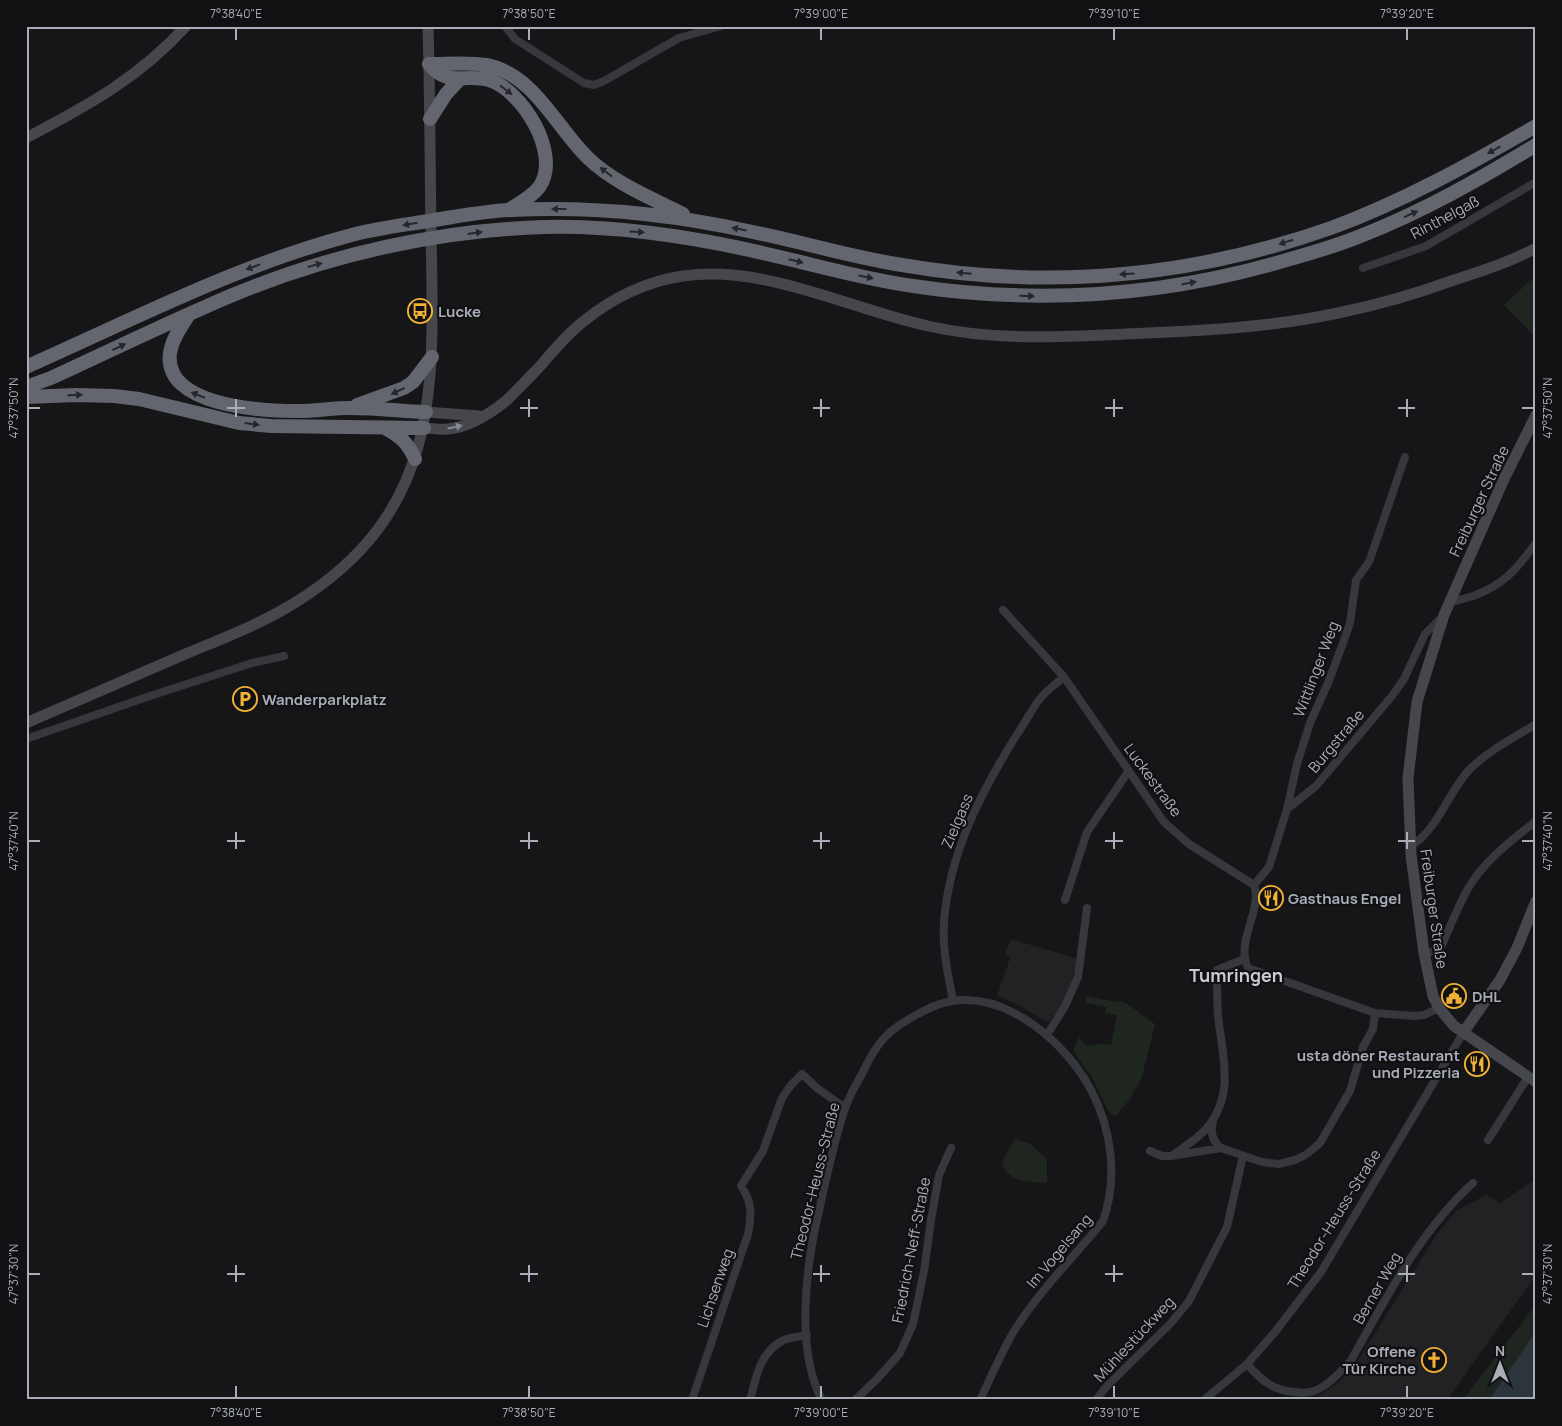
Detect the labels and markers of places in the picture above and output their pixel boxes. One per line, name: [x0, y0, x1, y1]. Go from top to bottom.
bus stop icon: Lucke: [407, 298, 433, 324]
place label: Lucke: [438, 301, 481, 322]
parking icon: Wanderparkplatz: [232, 686, 258, 712]
place label: Wanderparkplatz: [262, 689, 387, 710]
restaurant icon: Gasthaus Engel: [1258, 885, 1284, 911]
place label: Gasthaus Engel: [1288, 888, 1401, 909]
public building icon: DHL: [1441, 983, 1467, 1009]
place label: DHL: [1472, 986, 1501, 1007]
place label: usta döner Restaurant und Pizzeria: [1297, 1045, 1460, 1083]
restaurant icon: usta döner Restaurant und Pizzeria: [1464, 1051, 1490, 1077]
place label: Offene Tür Kirche: [1342, 1341, 1416, 1379]
church icon: Offene Tür Kirche: [1421, 1347, 1447, 1373]

